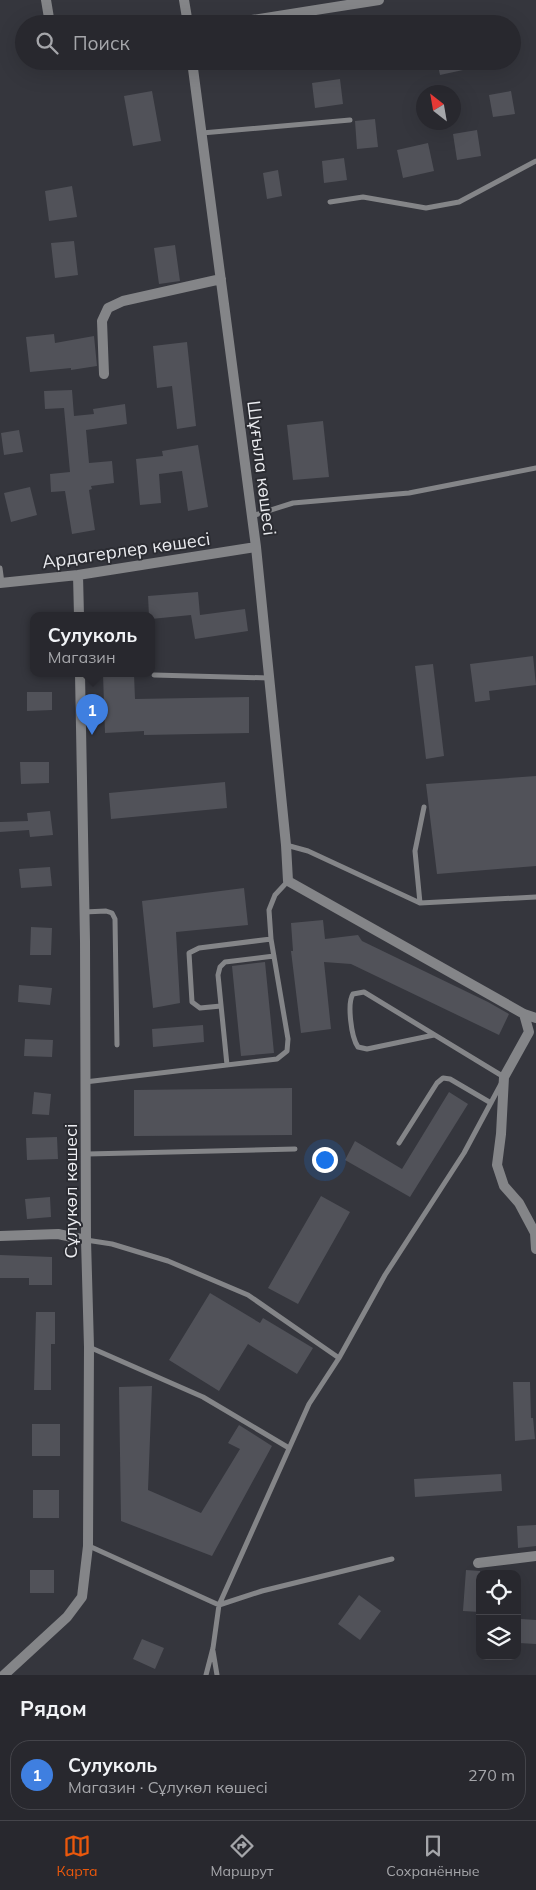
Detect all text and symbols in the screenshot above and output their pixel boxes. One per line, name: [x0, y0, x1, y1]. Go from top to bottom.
search box: [15, 15, 521, 70]
icon: search: [33, 29, 61, 57]
text: Поиск: [73, 31, 130, 55]
north arrow: [416, 85, 461, 130]
street label: Шұғыла көшесі: [242, 399, 282, 537]
street label: Ардагерлер көшесі: [40, 527, 212, 573]
popup: [30, 612, 155, 677]
text: Сулуколь: [48, 623, 137, 647]
text: Магазин: [48, 647, 115, 667]
pin: 1: [76, 694, 108, 735]
street label: Сұлукөл көшесі: [59, 1123, 82, 1259]
your location: [312, 1147, 338, 1173]
map controls: [476, 1570, 521, 1660]
button: locate: [476, 1570, 521, 1615]
button: layers: [476, 1615, 521, 1660]
text: Рядом: [20, 1695, 87, 1721]
text: Сулуколь: [68, 1753, 157, 1777]
text: 1: [32, 1765, 42, 1785]
text: 270 m: [468, 1765, 515, 1785]
text: Магазин · Сұлукөл көшесі: [68, 1777, 268, 1797]
tab: Карта: [56, 1832, 98, 1880]
tab: Маршрут: [211, 1832, 273, 1880]
tab: Сохранённые: [386, 1832, 480, 1880]

